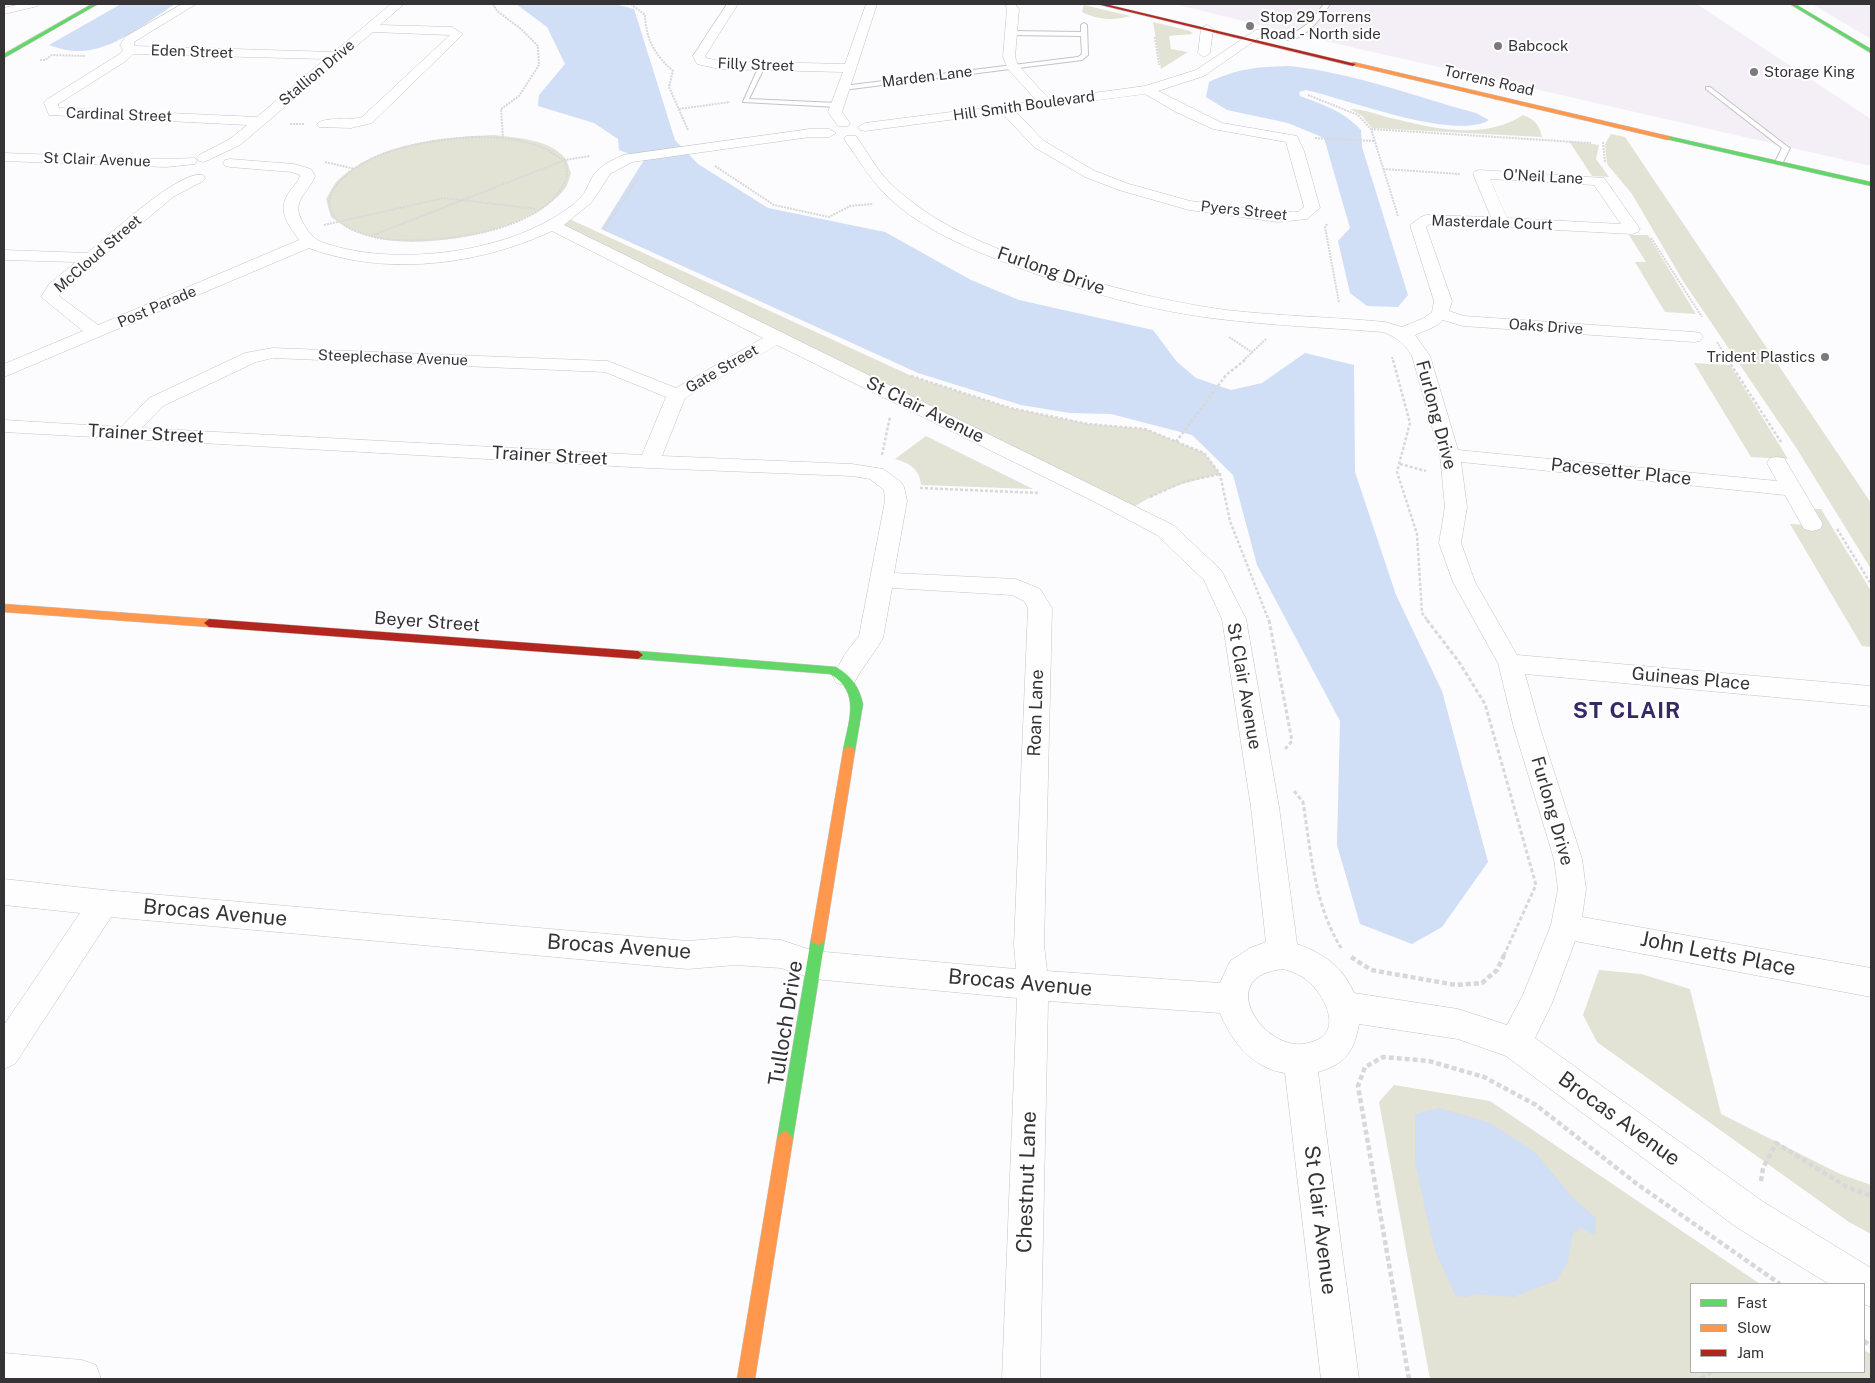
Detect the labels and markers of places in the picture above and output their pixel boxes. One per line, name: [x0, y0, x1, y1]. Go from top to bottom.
place label: Stop 29 Torrens Road - North side: [1260, 8, 1381, 43]
marker: Stop 29 Torrens Road - North side: [1244, 20, 1256, 32]
place label: Babcock: [1508, 37, 1568, 55]
marker: Babcock: [1492, 40, 1504, 52]
place label: Storage King: [1764, 63, 1855, 81]
marker: Storage King: [1748, 66, 1760, 78]
place label: Trident Plastics: [1707, 348, 1815, 366]
marker: Trident Plastics: [1819, 351, 1831, 363]

